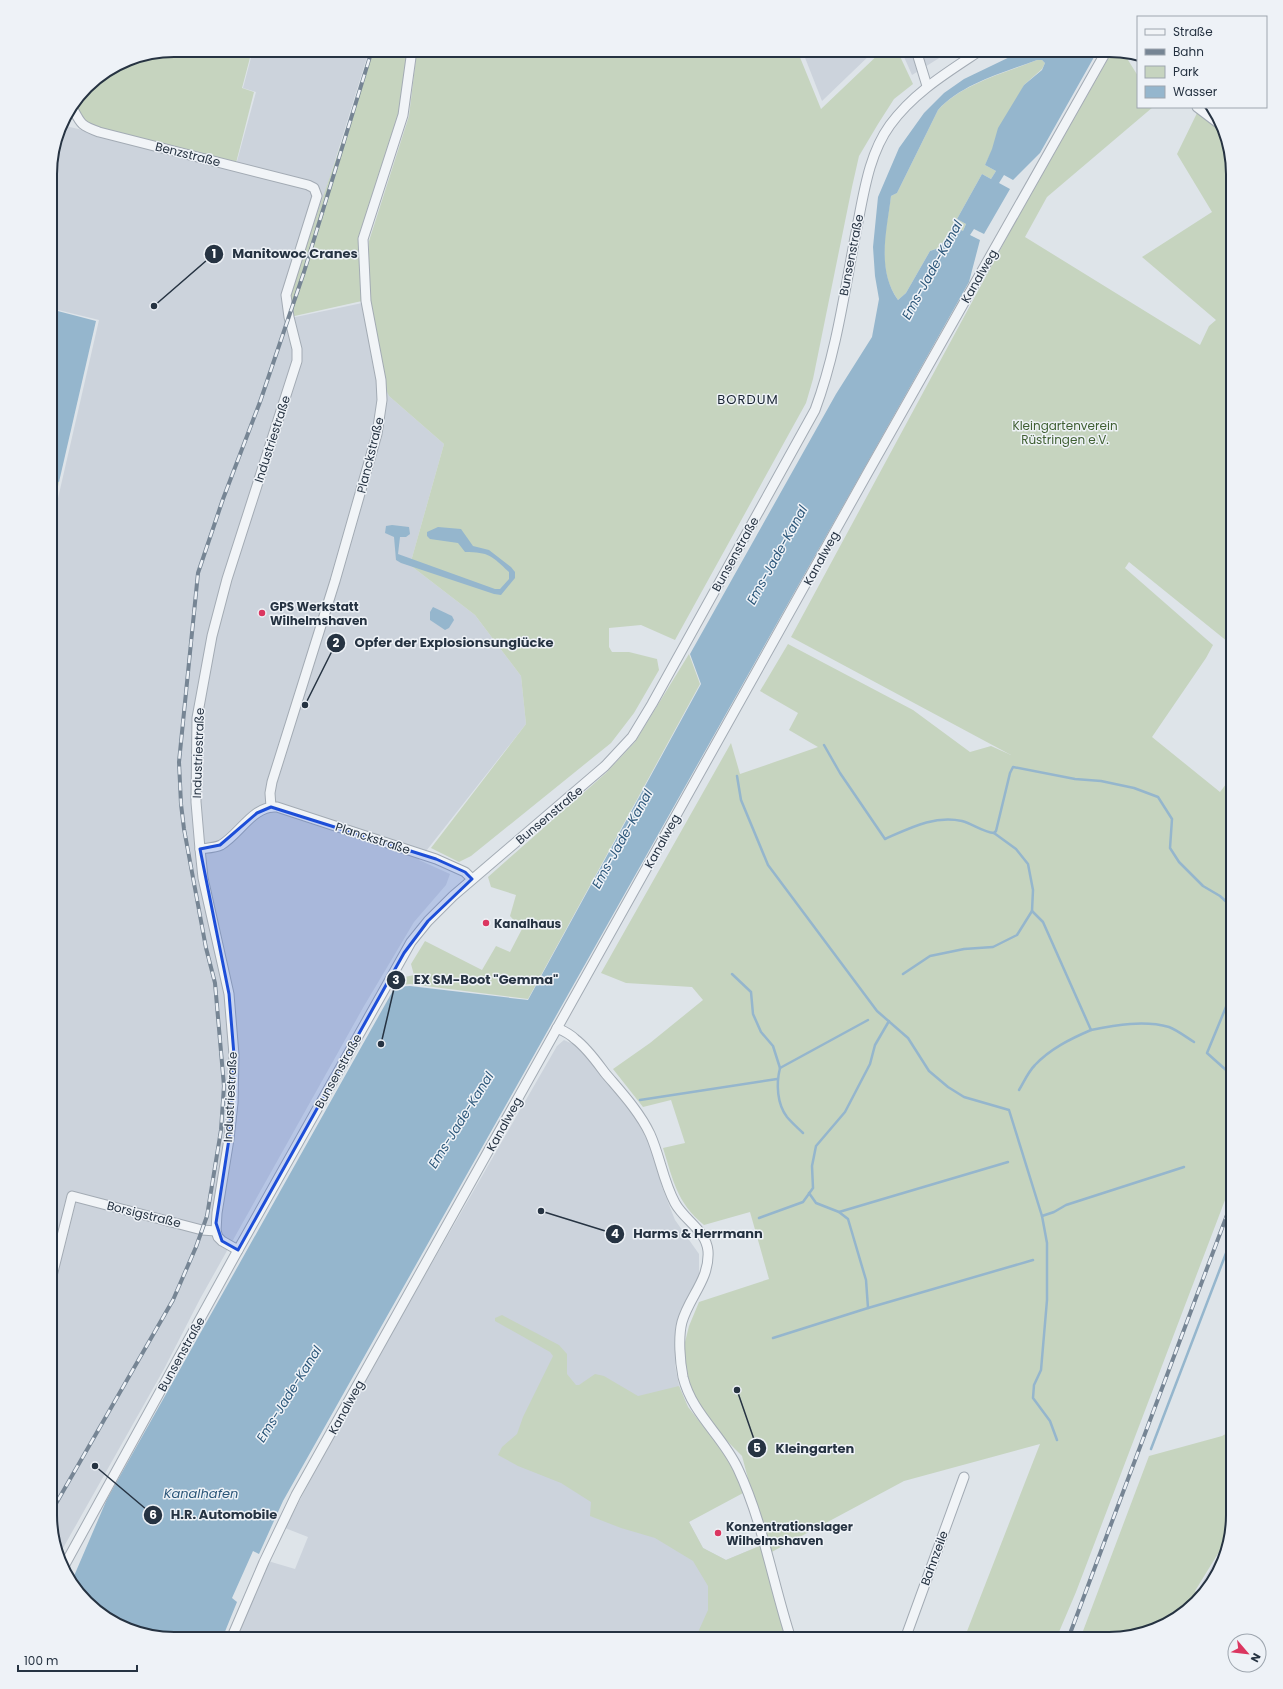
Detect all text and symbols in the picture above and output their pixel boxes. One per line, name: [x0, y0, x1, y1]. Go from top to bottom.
legend: [1137, 16, 1267, 108]
text: Straße: [1173, 23, 1213, 40]
text: Bahn: [1173, 43, 1204, 60]
text: Park: [1173, 63, 1200, 80]
text: Wasser: [1173, 83, 1218, 100]
street label: Benzstraße: [154, 138, 222, 170]
street label: Bunsenstraße: [835, 213, 867, 297]
water label: Ems-Jade-Kanal: [897, 216, 968, 323]
callout: Manitowoc Cranes: [204, 241, 366, 266]
text: Manitowoc Cranes: [232, 244, 358, 263]
text: 1: [212, 245, 216, 262]
street label: Kanalweg: [957, 246, 1001, 306]
district label: BORDUM: [717, 390, 779, 409]
street label: Industriestraße: [250, 393, 294, 485]
street label: Planckstraße: [352, 415, 388, 495]
park label: Kleingartenverein Rüstringen e.V.: [1012, 417, 1118, 448]
water label: Ems-Jade-Kanal: [742, 501, 813, 608]
street label: Bunsenstraße: [707, 514, 763, 594]
street label: Kanalweg: [799, 528, 843, 588]
place label: GPS Werkstatt Wilhelmshaven: [270, 598, 367, 629]
marker: GPS Werkstatt Wilhelmshaven: [257, 608, 267, 618]
callout: Opfer der Explosionsunglücke: [326, 630, 561, 655]
text: Opfer der Explosionsunglücke: [354, 633, 554, 652]
text: 2: [333, 634, 340, 651]
street label: Industriestraße: [188, 707, 208, 799]
street label: Bunsenstraße: [512, 782, 586, 848]
water label: Ems-Jade-Kanal: [587, 785, 658, 892]
street label: Kanalweg: [640, 811, 684, 871]
street label: Planckstraße: [333, 818, 413, 858]
place label: Kanalhaus: [494, 915, 562, 932]
marker: Kanalhaus: [481, 918, 491, 928]
callout: EX SM-Boot "Gemma": [386, 967, 567, 992]
text: EX SM-Boot "Gemma": [414, 970, 558, 989]
text: 3: [392, 971, 400, 988]
street label: Bunsenstraße: [310, 1031, 366, 1111]
street label: Industriestraße: [219, 1051, 241, 1143]
water label: Ems-Jade-Kanal: [424, 1067, 499, 1172]
street label: Kanalweg: [482, 1094, 526, 1154]
street label: Borsigstraße: [105, 1197, 183, 1231]
callout: Harms & Herrmann: [605, 1221, 771, 1246]
text: Harms & Herrmann: [633, 1224, 763, 1243]
text: 4: [611, 1225, 619, 1242]
street label: Bunsenstraße: [153, 1314, 209, 1394]
water label: Ems-Jade-Kanal: [252, 1341, 327, 1446]
street label: Kanalweg: [324, 1377, 368, 1437]
callout: Kleingarten: [747, 1436, 862, 1461]
text: 5: [753, 1439, 761, 1456]
text: Kleingarten: [776, 1439, 855, 1458]
water label: Kanalhafen: [164, 1484, 238, 1503]
callout: H.R. Automobile: [143, 1502, 286, 1527]
text: H.R. Automobile: [171, 1505, 277, 1524]
text: 6: [149, 1506, 157, 1523]
place label: Konzentrationslager Wilhelmshaven: [726, 1518, 853, 1549]
marker: Konzentrationslager Wilhelmshaven: [713, 1528, 723, 1538]
street label: Bahnzeile: [916, 1528, 952, 1588]
north arrow: [1227, 1633, 1267, 1673]
scale bar: [18, 1647, 137, 1673]
text: N: [1247, 1650, 1265, 1665]
text: 100 m: [24, 1652, 58, 1669]

